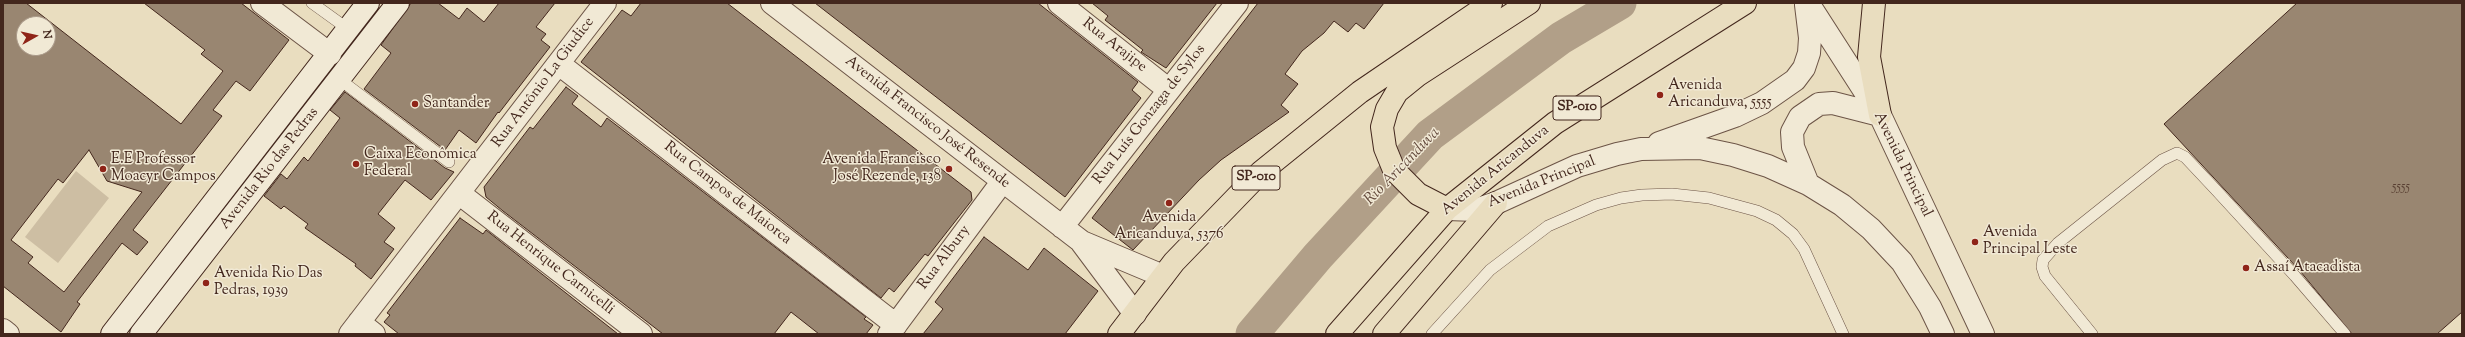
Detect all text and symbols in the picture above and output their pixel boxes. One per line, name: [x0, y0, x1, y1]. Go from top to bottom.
street label: Rua Antônio La Giudice: [489, 14, 599, 152]
street label: Rua Arajipe: [1078, 15, 1150, 77]
north arrow: [16, 16, 56, 56]
text: N: [38, 29, 55, 40]
street label: Rua Luís Gonzaga de Sylos: [1090, 42, 1210, 188]
street label: Avenida Francisco José Resende: [841, 53, 1013, 193]
place label: Avenida Aricanduva, 5555: [1668, 77, 1772, 112]
marker: Avenida Aricanduva, 5555: [1655, 90, 1665, 100]
place label: Santander: [423, 95, 489, 113]
road number: SP-010: [1553, 96, 1601, 120]
marker: Santander: [410, 99, 420, 109]
street label: Avenida Rio das Pedras: [217, 104, 323, 234]
street label: Avenida Principal: [1869, 110, 1935, 220]
street label: Avenida Aricanduva: [1439, 122, 1553, 220]
water label: Rio Aricanduva: [1361, 124, 1445, 210]
street label: Rua Campos de Maiorca: [660, 139, 794, 249]
place label: Caixa Econômica Federal: [364, 146, 477, 181]
place label: E.E Professor Moacyr Campos: [111, 151, 216, 186]
place label: Avenida Francisco José Rezende, 138: [822, 151, 941, 186]
street label: Avenida Principal: [1485, 153, 1599, 213]
marker: Caixa Econômica Federal: [351, 159, 361, 169]
marker: E.E Professor Moacyr Campos: [98, 164, 108, 174]
marker: Avenida Francisco José Rezende, 138: [944, 164, 954, 174]
road number: SP-010: [1232, 166, 1280, 190]
house number: 5555: [2392, 180, 2410, 196]
marker: Avenida Aricanduva, 5376: [1164, 198, 1174, 208]
street label: Rua Henrique Carnicelli: [483, 209, 617, 319]
place label: Avenida Aricanduva, 5376: [1115, 209, 1223, 244]
street label: Rua Albury: [915, 222, 975, 294]
place label: Avenida Principal Leste: [1983, 224, 2077, 259]
marker: Avenida Principal Leste: [1970, 237, 1980, 247]
place label: Assaí Atacadista: [2254, 259, 2360, 277]
marker: Assaí Atacadista: [2241, 263, 2251, 273]
place label: Avenida Rio Das Pedras, 1939: [214, 265, 322, 300]
marker: Avenida Rio Das Pedras, 1939: [201, 278, 211, 288]

